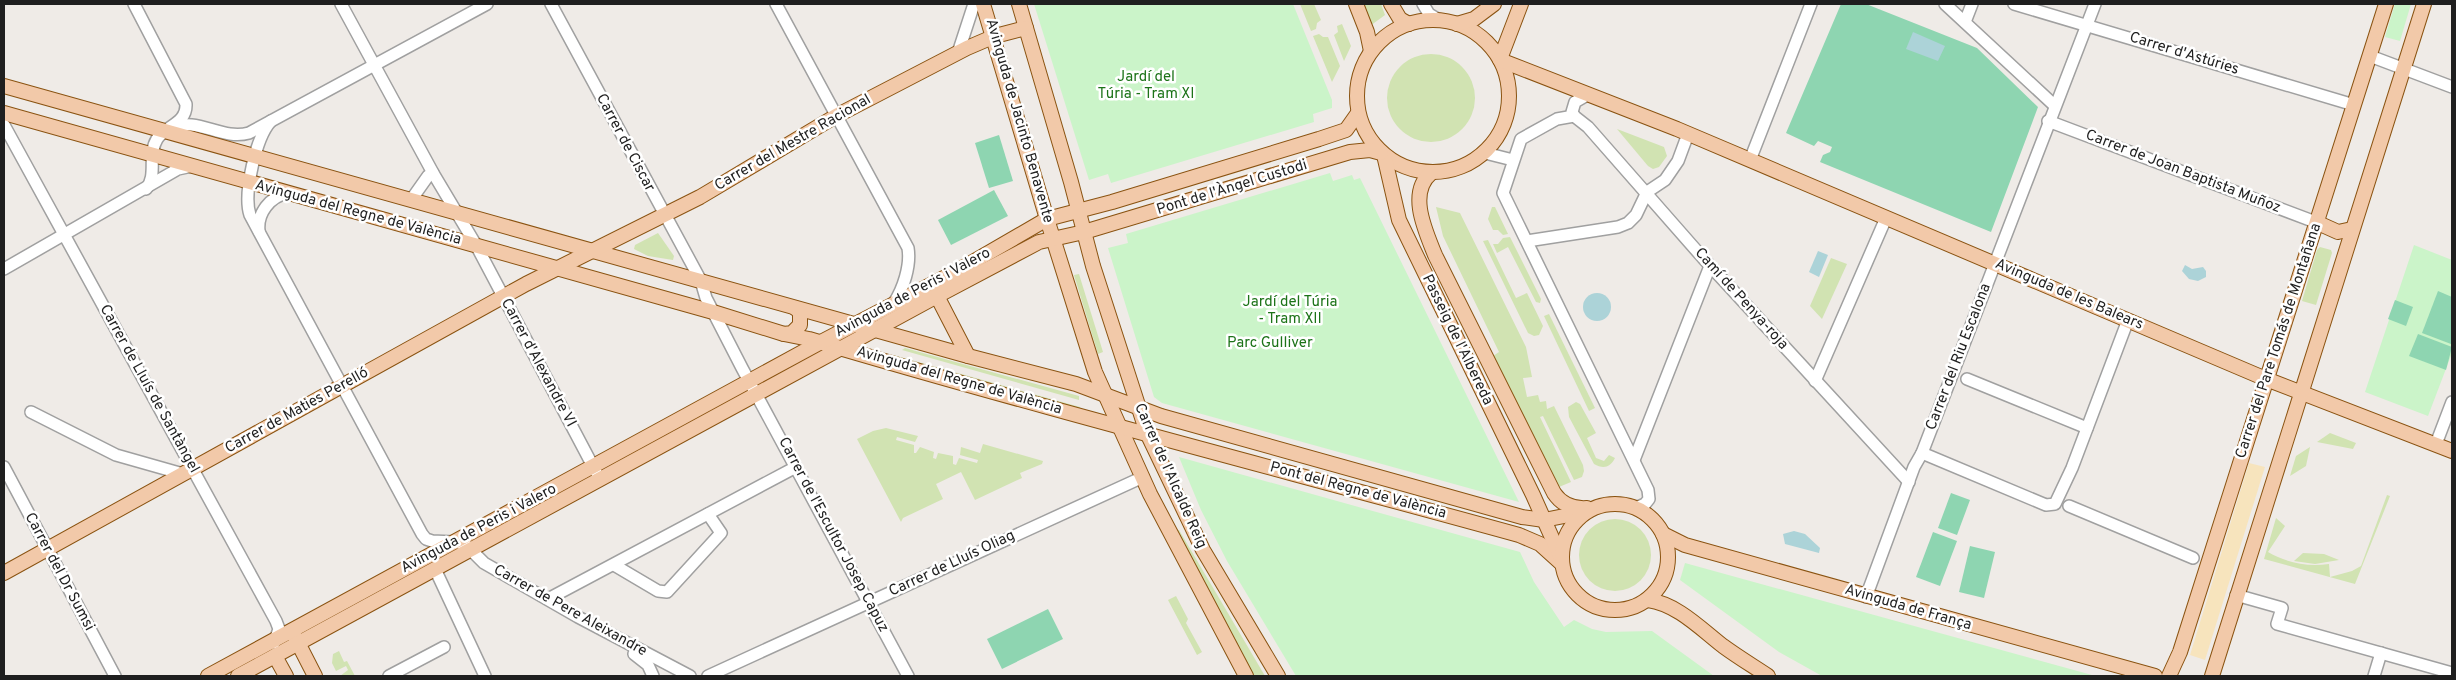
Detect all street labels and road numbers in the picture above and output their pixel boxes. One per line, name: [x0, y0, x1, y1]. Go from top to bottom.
street label: Avinguda de Jacinto Benavente: [981, 17, 1057, 225]
street label: Carrer d'Astúries: [2127, 28, 2241, 80]
street label: Carrer del Mestre Racional: [711, 90, 875, 196]
street label: Carrer de Ciscar: [591, 91, 659, 195]
street label: Carrer de Joan Baptista Muñoz: [2083, 126, 2283, 218]
street label: Pont de l'Àngel Custodi: [1154, 155, 1310, 220]
street label: Avinguda del Regne de València: [253, 176, 463, 250]
street label: Carrer del Pare Tomás de Montañana: [2232, 221, 2326, 461]
street label: Avinguda de Peris i Valero: [832, 244, 994, 342]
street label: Camí de Penya-roja: [1690, 244, 1792, 354]
street label: Avinguda de les Balears: [1992, 255, 2146, 335]
street label: Passeig de l'Albereda: [1417, 272, 1497, 408]
street label: Carrer del Riu Escalona: [1922, 281, 1996, 433]
street label: Carrer d'Alexandre VI: [496, 295, 580, 431]
street label: Carrer de Lluís de Santàngel: [95, 301, 203, 477]
street label: Avinguda del Regne de València: [854, 343, 1064, 419]
street label: Carrer de Maties Perelló: [222, 364, 372, 458]
street label: Carrer de l'Alcalde Reig: [1129, 400, 1211, 552]
street label: Carrer de l'Escultor Josep Capuz: [773, 434, 893, 636]
street label: Pont del Regne de València: [1268, 458, 1448, 524]
street label: Avinguda de Peris i Valero: [398, 480, 560, 578]
street label: Carrer del Dr Sumsi: [20, 510, 98, 634]
street label: Carrer de Lluís Oliag: [886, 526, 1018, 602]
street label: Carrer de Pere Aleixandre: [490, 561, 650, 661]
street label: Avinguda de França: [1842, 581, 1974, 635]

